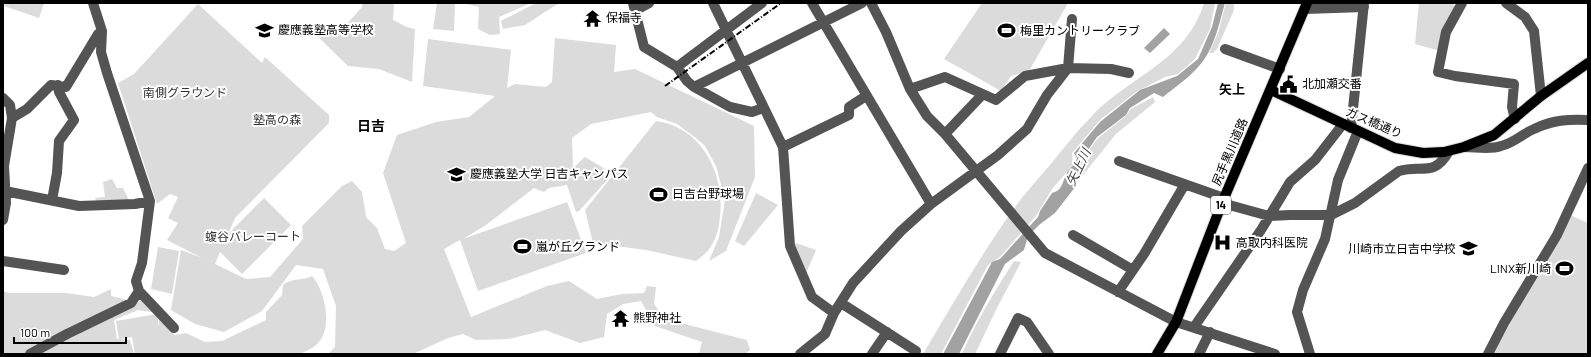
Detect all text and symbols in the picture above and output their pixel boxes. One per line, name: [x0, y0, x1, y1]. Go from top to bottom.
temple icon: 保福寺: [583, 8, 603, 28]
place label: 保福寺: [606, 10, 642, 24]
school or university icon: 慶應義塾高等学校: [255, 20, 275, 40]
sports icon: 梅里カントリークラブ: [997, 21, 1017, 41]
place label: 慶應義塾高等学校: [278, 22, 374, 36]
place label: 梅里カントリークラブ: [1020, 23, 1140, 37]
public building icon: 北加瀬交番: [1279, 74, 1299, 94]
place label: 北加瀬交番: [1302, 76, 1362, 90]
district label: 矢上: [1219, 81, 1245, 97]
park label: 南側グラウンド: [143, 85, 227, 99]
street label: ガス橋通り: [1344, 104, 1405, 140]
park label: 塾高の森: [253, 112, 301, 126]
street label: 尻手黒川道路: [1209, 116, 1250, 187]
district label: 日吉: [357, 117, 385, 134]
water label: 矢上川: [1062, 144, 1095, 188]
school or university icon: 慶應義塾大学 日吉キャンパス: [447, 164, 467, 184]
place label: 慶應義塾大学 日吉キャンパス: [470, 166, 628, 180]
sports icon: 日吉台野球場: [649, 184, 669, 204]
place label: 日吉台野球場: [672, 186, 744, 200]
road number: 14: [1211, 196, 1231, 214]
park label: 蝮谷バレーコート: [205, 229, 301, 243]
hospital icon: 高取内科医院: [1213, 233, 1233, 253]
place label: 高取内科医院: [1236, 235, 1308, 249]
sports icon: 嵐が丘グランド: [513, 237, 533, 257]
place label: 嵐が丘グランド: [536, 239, 620, 253]
school or university icon: 川崎市立日吉中学校: [1459, 239, 1479, 259]
place label: 川崎市立日吉中学校: [1348, 241, 1456, 255]
sports icon: LINX新川崎: [1554, 259, 1574, 279]
place label: LINX新川崎: [1490, 261, 1551, 275]
temple icon: 熊野神社: [610, 308, 630, 328]
place label: 熊野神社: [633, 310, 681, 324]
scale bar: [14, 319, 126, 345]
text: 100 m: [20, 325, 50, 339]

